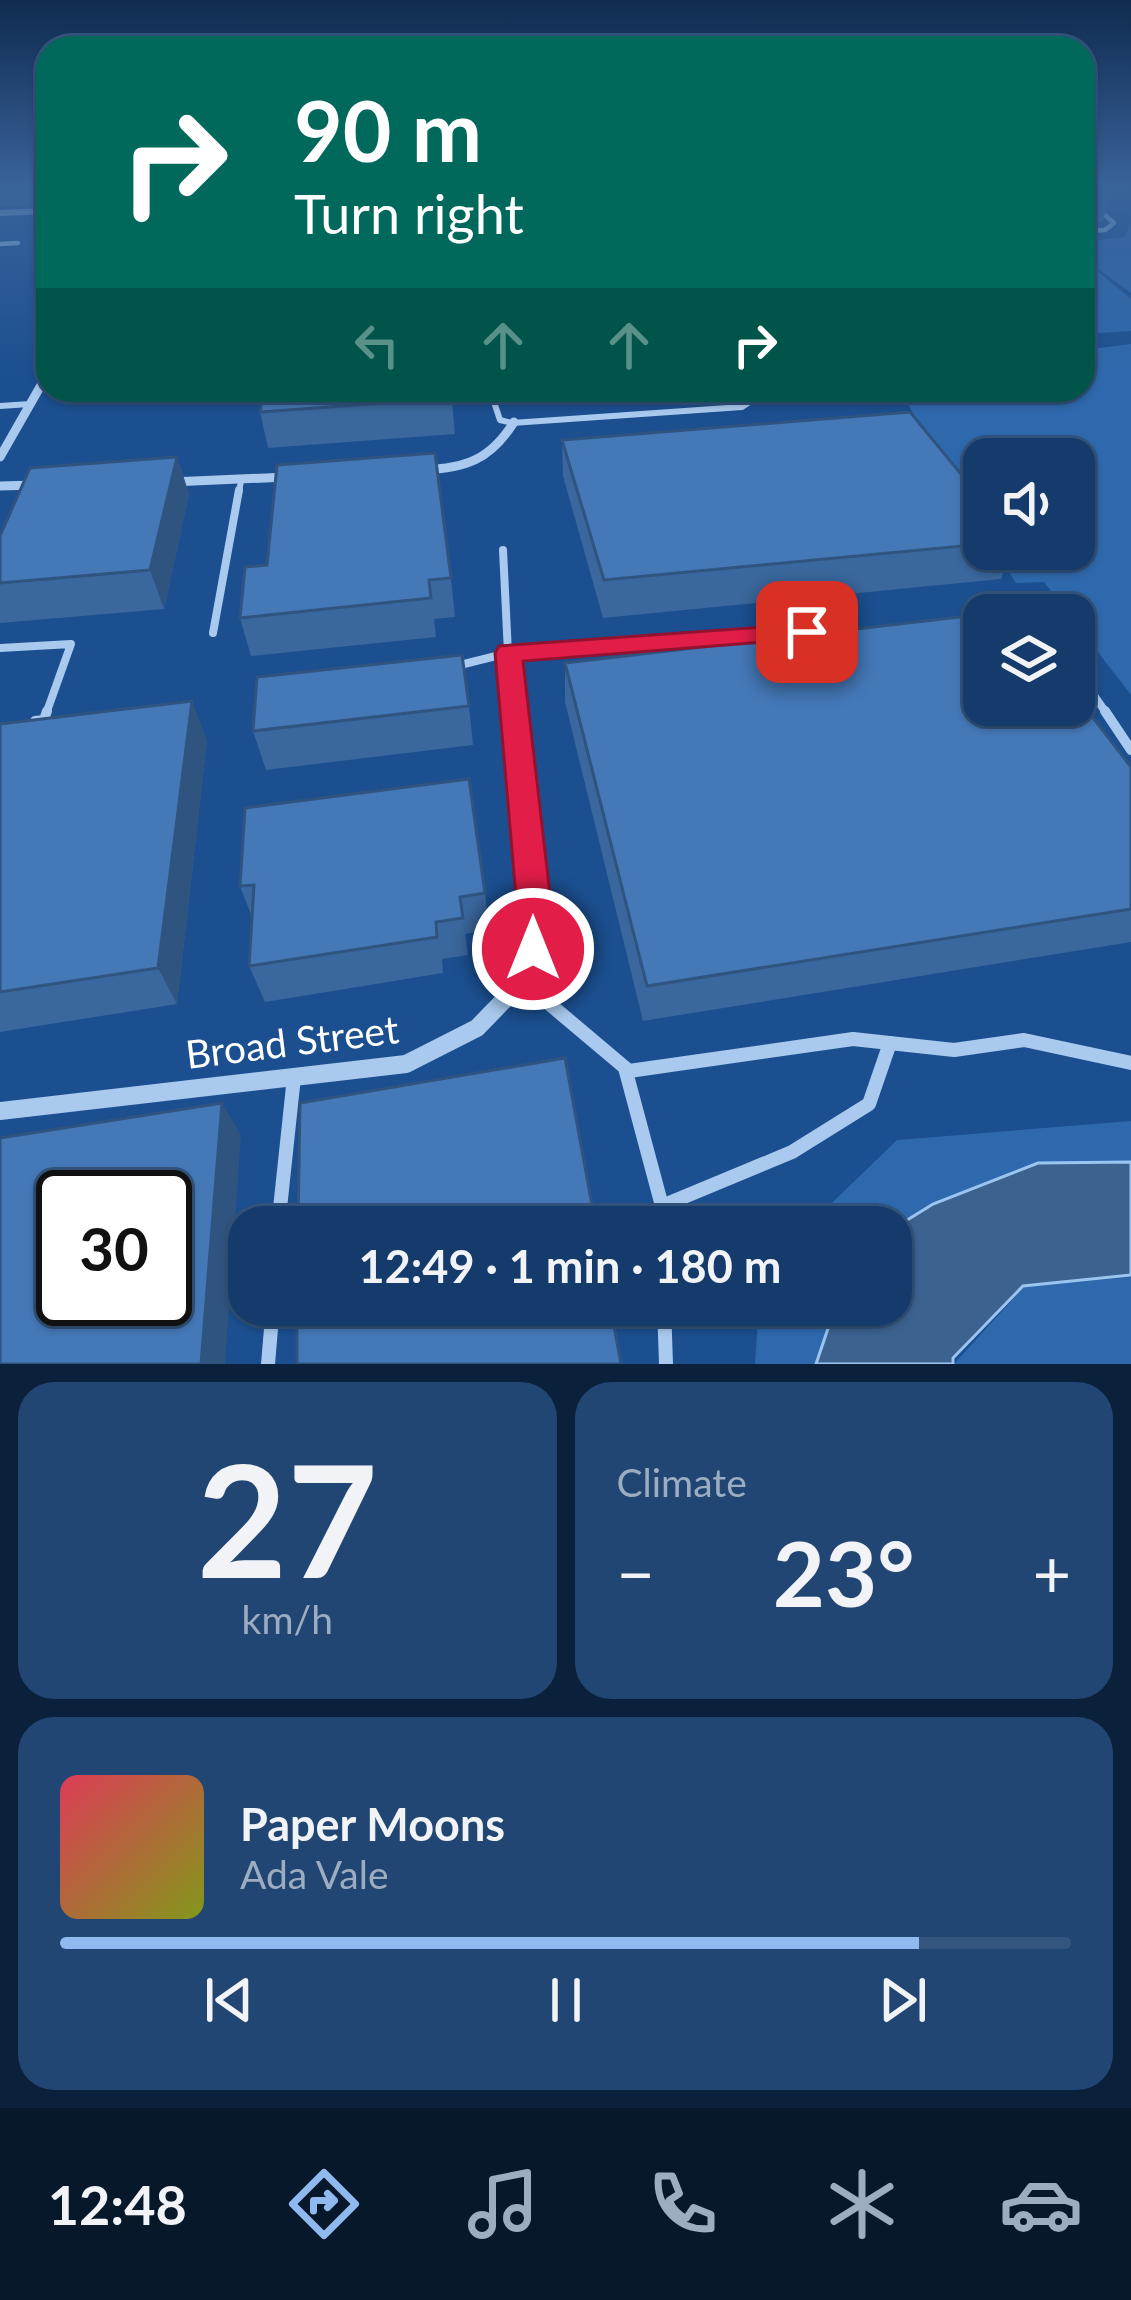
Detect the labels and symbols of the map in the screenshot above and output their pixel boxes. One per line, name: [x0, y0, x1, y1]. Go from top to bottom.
pin: [756, 581, 858, 683]
position arrow: [470, 886, 596, 1012]
street label: Broad Street: [183, 1005, 401, 1077]
speed limit sign: 30: [36, 1170, 192, 1326]

